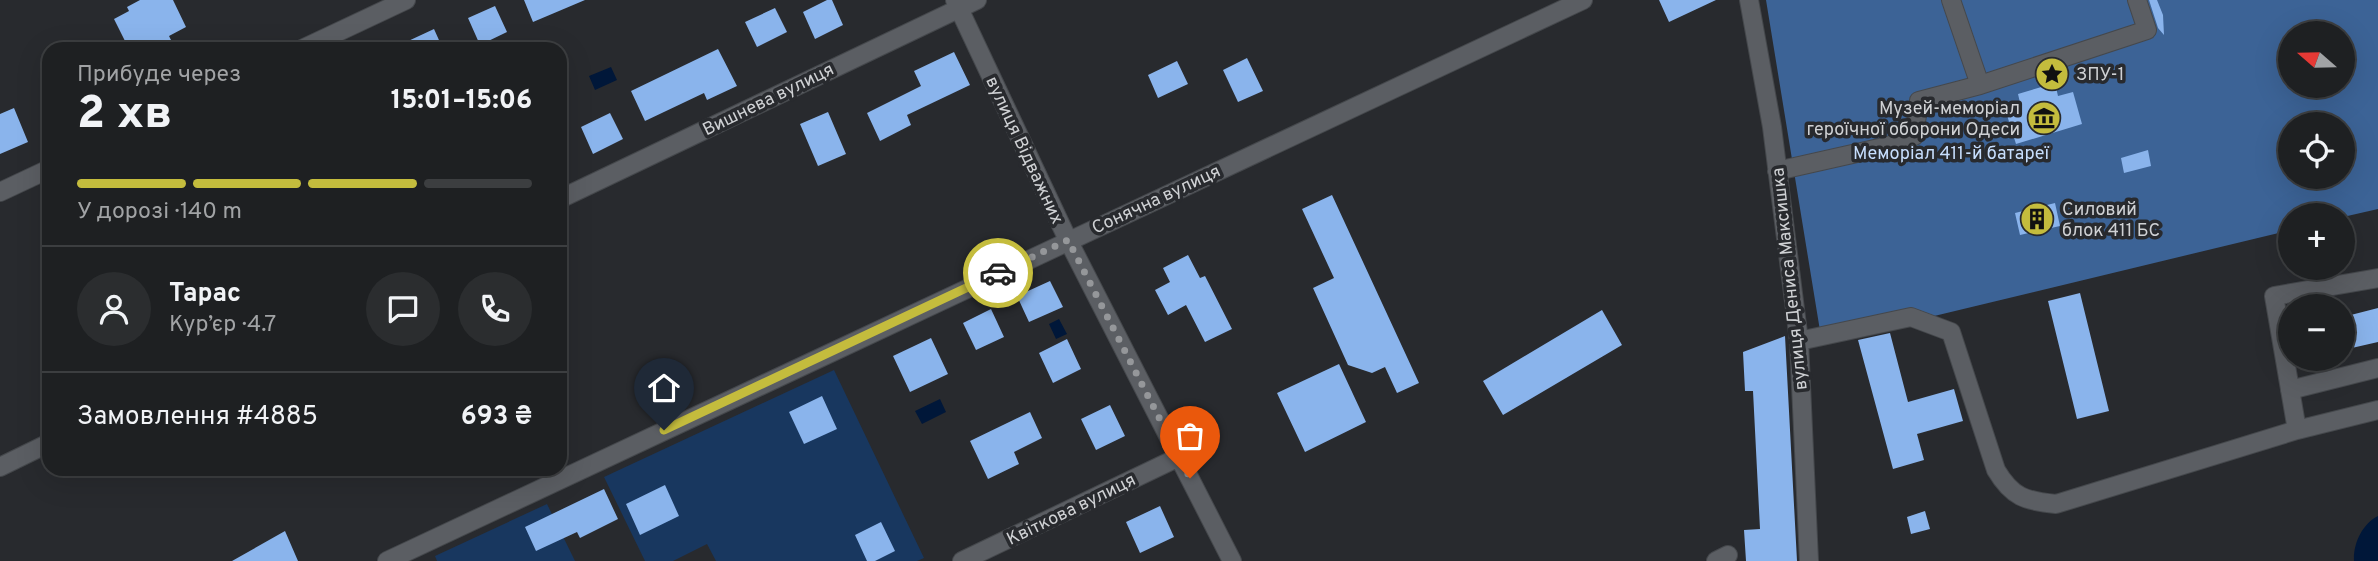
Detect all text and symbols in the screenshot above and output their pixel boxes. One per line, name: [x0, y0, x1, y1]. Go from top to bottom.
north arrow: [2278, 21, 2356, 98]
map controls: [2278, 21, 2355, 371]
place icon: ЗПУ-1: [2033, 55, 2071, 93]
street label: Вишнева вулиця: [699, 59, 838, 142]
text: Прибуде через: [77, 61, 241, 90]
place label: ЗПУ-1: [2076, 64, 2124, 87]
street label: вулиця Відважних: [979, 73, 1068, 228]
text: 15:01–15:06: [391, 85, 532, 118]
text: 2 хв: [77, 86, 172, 145]
place label: Музей-меморіал героїчної оборони Одеси: [1806, 98, 2020, 142]
museum icon: Музей-меморіал героїчної оборони Одеси: [2025, 99, 2063, 137]
button: locate: [2278, 112, 2355, 189]
park label: Меморіал 411-й батареї: [1853, 143, 2049, 166]
street label: Сонячна вулиця: [1089, 160, 1225, 240]
street label: вулиця Дениса Максишка: [1767, 166, 1814, 391]
text: У дорозі · 140 m: [77, 198, 242, 227]
place label: Силовий блок 411 БС: [2062, 199, 2160, 243]
building icon: Силовий блок 411 БС: [2018, 200, 2056, 238]
button: +: [2278, 203, 2355, 280]
courier: [963, 238, 1033, 308]
icon: car: [979, 254, 1017, 292]
button: person: [77, 272, 151, 346]
button: chat: [366, 272, 440, 346]
button: phone: [458, 272, 532, 346]
text: Тарас: [169, 278, 241, 311]
button: −: [2278, 294, 2355, 371]
text: Кур’єр · 4.7: [169, 311, 276, 340]
pin: [634, 358, 694, 430]
icon: home: [645, 369, 683, 407]
text: Замовлення #4885: [77, 401, 318, 434]
text: 693 ₴: [461, 401, 532, 434]
pin: [1160, 406, 1220, 478]
icon: bag: [1171, 417, 1209, 455]
street label: Квіткова вулиця: [1003, 469, 1140, 552]

